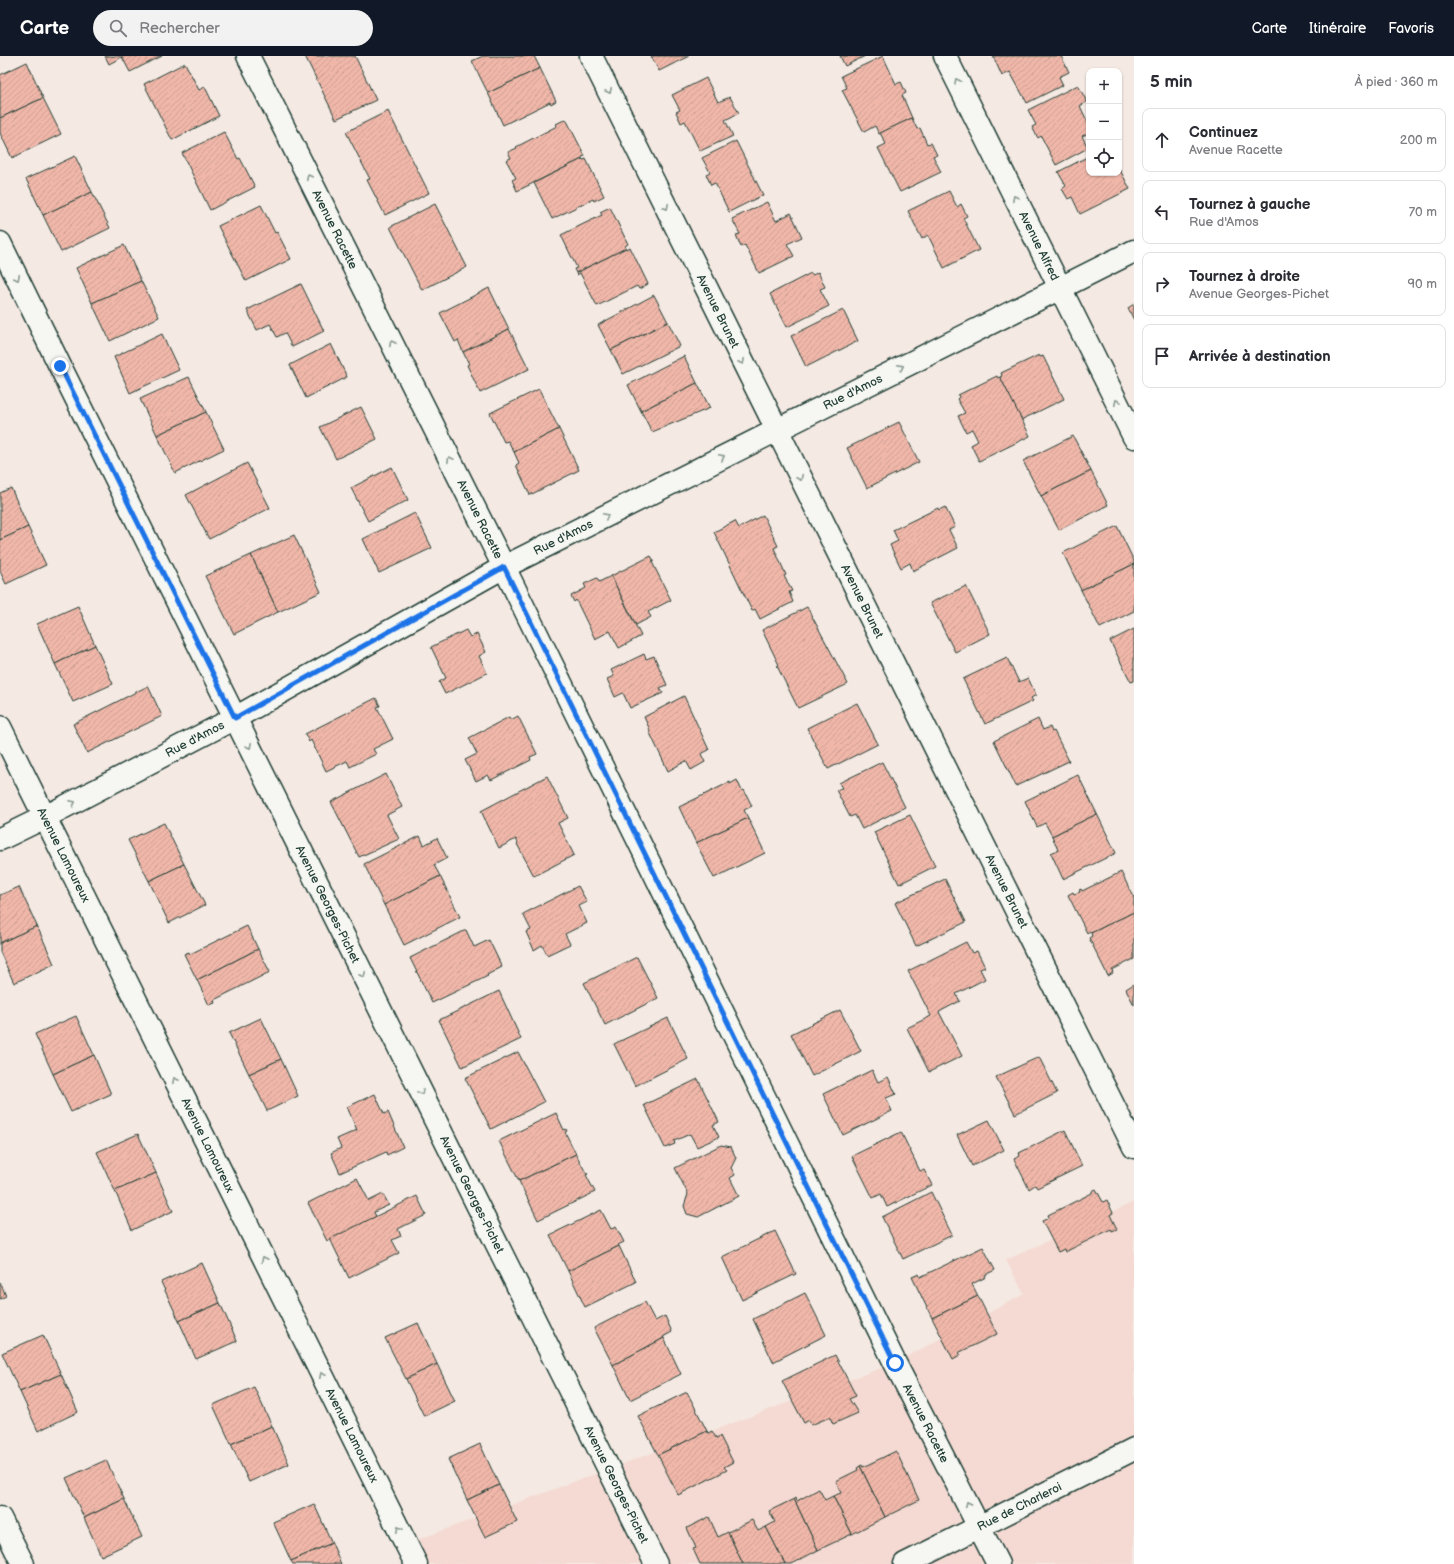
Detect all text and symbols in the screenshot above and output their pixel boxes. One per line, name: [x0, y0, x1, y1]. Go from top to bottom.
search box: [93, 10, 373, 46]
text: Carte: [20, 17, 69, 40]
icon: search: [107, 17, 129, 39]
text: Rechercher: [139, 19, 220, 38]
text: Carte: [1252, 20, 1287, 37]
text: Itinéraire: [1309, 20, 1366, 37]
text: Favoris: [1388, 20, 1434, 37]
map controls: [1086, 68, 1122, 176]
button: +: [1086, 68, 1122, 104]
text: 5 min: [1150, 72, 1193, 92]
text: À pied · 360 m: [1354, 74, 1438, 90]
one-way arrow: [954, 78, 962, 86]
one-way arrow: [604, 87, 611, 94]
button: −: [1086, 104, 1122, 140]
text: Continuez: [1189, 123, 1258, 142]
icon: ahead: [1151, 129, 1173, 151]
text: 200 m: [1400, 132, 1437, 148]
button: locate: [1086, 140, 1122, 176]
text: Avenue Racette: [1189, 142, 1283, 158]
one-way arrow: [306, 173, 314, 181]
street label: Avenue Racette: [308, 188, 361, 272]
one-way arrow: [1012, 194, 1020, 202]
text: Tournez à gauche: [1189, 195, 1310, 214]
icon: left: [1151, 201, 1173, 223]
one-way arrow: [661, 203, 669, 211]
text: 70 m: [1409, 204, 1437, 220]
street label: Avenue Alfred: [1015, 209, 1062, 283]
text: Rue d'Amos: [1189, 214, 1259, 230]
text: Tournez à droite: [1189, 267, 1300, 286]
street label: Avenue Brunet: [693, 272, 742, 351]
icon: right: [1151, 273, 1173, 295]
one-way arrow: [12, 274, 20, 282]
text: 90 m: [1408, 276, 1437, 292]
text: Avenue Georges-Pichet: [1189, 286, 1329, 302]
one-way arrow: [389, 340, 397, 347]
icon: arrive: [1151, 345, 1173, 367]
text: Arrivée à destination: [1189, 347, 1331, 366]
route end: [51, 357, 69, 375]
one-way arrow: [738, 357, 745, 365]
one-way arrow: [897, 364, 904, 372]
street label: Rue d'Amos: [821, 371, 885, 414]
one-way arrow: [1114, 399, 1122, 406]
one-way arrow: [718, 454, 725, 462]
one-way arrow: [447, 456, 455, 463]
one-way arrow: [795, 474, 803, 481]
street label: Avenue Racette: [453, 477, 506, 561]
one-way arrow: [602, 513, 609, 520]
street label: Rue d'Amos: [531, 517, 596, 559]
street label: Avenue Brunet: [837, 562, 887, 641]
street label: Rue d'Amos: [163, 718, 227, 761]
one-way arrow: [244, 742, 252, 749]
one-way arrow: [68, 800, 76, 808]
street label: Avenue Lamoureux: [33, 805, 93, 905]
street label: Avenue Georges-Pichet: [292, 843, 363, 966]
street label: Avenue Brunet: [982, 852, 1031, 931]
one-way arrow: [358, 971, 366, 978]
one-way arrow: [172, 1076, 180, 1084]
one-way arrow: [416, 1087, 424, 1095]
street label: Avenue Lamoureux: [178, 1096, 237, 1196]
street label: Avenue Georges-Pichet: [436, 1133, 507, 1256]
one-way arrow: [262, 1255, 269, 1263]
route start: [886, 1354, 904, 1372]
one-way arrow: [319, 1372, 327, 1379]
street label: Avenue Racette: [899, 1381, 952, 1465]
street label: Avenue Lamoureux: [322, 1386, 382, 1486]
street label: Avenue Georges-Pichet: [580, 1423, 652, 1546]
street label: Rue de Charleroi: [975, 1479, 1065, 1534]
one-way arrow: [965, 1501, 972, 1508]
one-way arrow: [396, 1526, 404, 1533]

